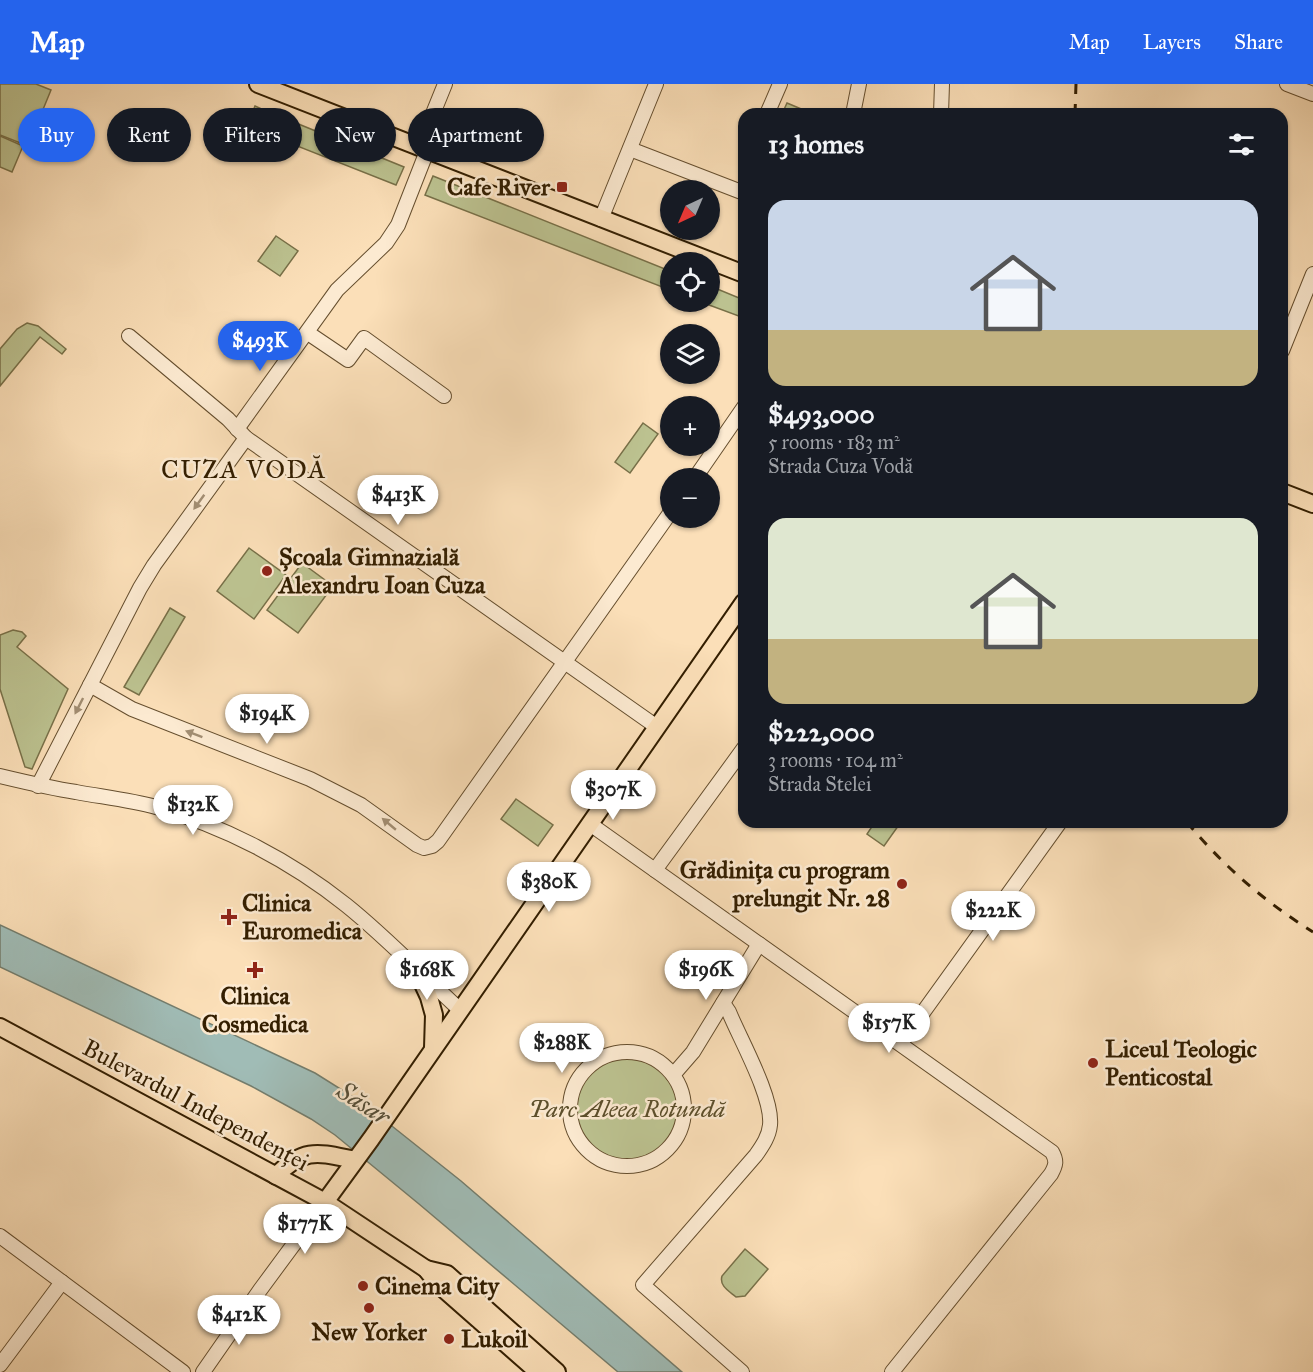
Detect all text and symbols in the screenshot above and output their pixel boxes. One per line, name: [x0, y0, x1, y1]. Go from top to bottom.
text: Map: [30, 25, 85, 60]
text: Map: [1069, 29, 1110, 55]
text: Layers: [1143, 29, 1201, 55]
text: Share: [1234, 29, 1283, 55]
chip: Buy: [18, 108, 95, 162]
chip: Rent: [107, 108, 191, 162]
chip: Filters: [203, 108, 302, 162]
chip: New: [314, 108, 396, 162]
chip: Apartment: [408, 108, 544, 162]
text: 13 homes: [768, 128, 864, 160]
icon: filters: [1225, 128, 1258, 161]
place label: Cafe River: [447, 172, 551, 202]
marker: Cafe River: [555, 180, 569, 194]
north arrow: [660, 180, 720, 240]
map controls: [660, 180, 720, 528]
icon: home: [959, 239, 1067, 347]
button: locate: [660, 252, 720, 312]
pin: $493K: [218, 321, 302, 372]
button: layers: [660, 324, 720, 384]
text: $493K: [232, 328, 288, 352]
button: +: [660, 396, 720, 456]
text: $493,000: [768, 398, 875, 430]
text: 5 rooms · 183 m²: [768, 430, 900, 454]
district label: CUZA VODĂ: [161, 453, 327, 485]
text: Strada Cuza Vodă: [768, 454, 913, 478]
button: −: [660, 468, 720, 528]
pin: $413K: [356, 475, 440, 526]
text: $413K: [371, 482, 425, 506]
one-way arrow: [193, 494, 205, 510]
place label: Școala Gimnazială Alexandru Ioan Cuza: [277, 542, 486, 600]
icon: home: [959, 557, 1067, 665]
marker: Școala Gimnazială Alexandru Ioan Cuza: [260, 564, 274, 578]
pin: $194K: [225, 694, 309, 745]
one-way arrow: [74, 697, 84, 714]
text: $194K: [239, 701, 295, 725]
text: $222,000: [768, 716, 875, 748]
one-way arrow: [185, 728, 203, 738]
text: 3 rooms · 104 m²: [768, 748, 903, 772]
pin: $307K: [571, 770, 655, 821]
text: Strada Stelei: [768, 772, 871, 796]
text: $307K: [585, 777, 641, 801]
pin: $132K: [151, 785, 235, 836]
text: $132K: [167, 792, 219, 816]
one-way arrow: [382, 818, 397, 831]
place label: Grădinița cu program prelungit Nr. 28: [680, 855, 891, 913]
pin: $380K: [507, 862, 591, 913]
text: $380K: [521, 869, 577, 893]
marker: Grădinița cu program prelungit Nr. 28: [895, 877, 909, 891]
place label: Clinica Euromedica: [242, 888, 363, 946]
pin: $222K: [951, 891, 1035, 942]
text: $222K: [965, 898, 1021, 922]
marker: Clinica Euromedica: [220, 908, 238, 926]
pin: $168K: [385, 950, 469, 1001]
pin: $196K: [664, 950, 748, 1001]
text: $168K: [400, 957, 454, 981]
text: $196K: [679, 957, 733, 981]
marker: Clinica Cosmedica: [246, 961, 264, 979]
place label: Clinica Cosmedica: [202, 981, 309, 1039]
pin: $157K: [847, 1003, 931, 1054]
text: $157K: [862, 1010, 916, 1034]
pin: $288K: [520, 1023, 604, 1074]
text: $288K: [533, 1030, 591, 1054]
street label: Bulevardul Independenței: [78, 1033, 315, 1178]
place label: Liceul Teologic Penticostal: [1105, 1034, 1257, 1092]
marker: Liceul Teologic Penticostal: [1086, 1056, 1100, 1070]
water label: Săsar: [330, 1073, 398, 1133]
park label: Parc Aleea Rotundă: [529, 1094, 727, 1124]
pin: $177K: [263, 1204, 347, 1255]
text: $177K: [277, 1211, 333, 1235]
place label: Cinema City: [375, 1271, 501, 1301]
marker: Cinema City: [356, 1279, 370, 1293]
pin: $412K: [197, 1295, 281, 1346]
marker: New Yorker: [362, 1301, 376, 1315]
text: $412K: [211, 1302, 267, 1326]
place label: New Yorker: [311, 1317, 428, 1347]
place label: Lukoil: [461, 1324, 528, 1354]
marker: Lukoil: [442, 1332, 456, 1346]

